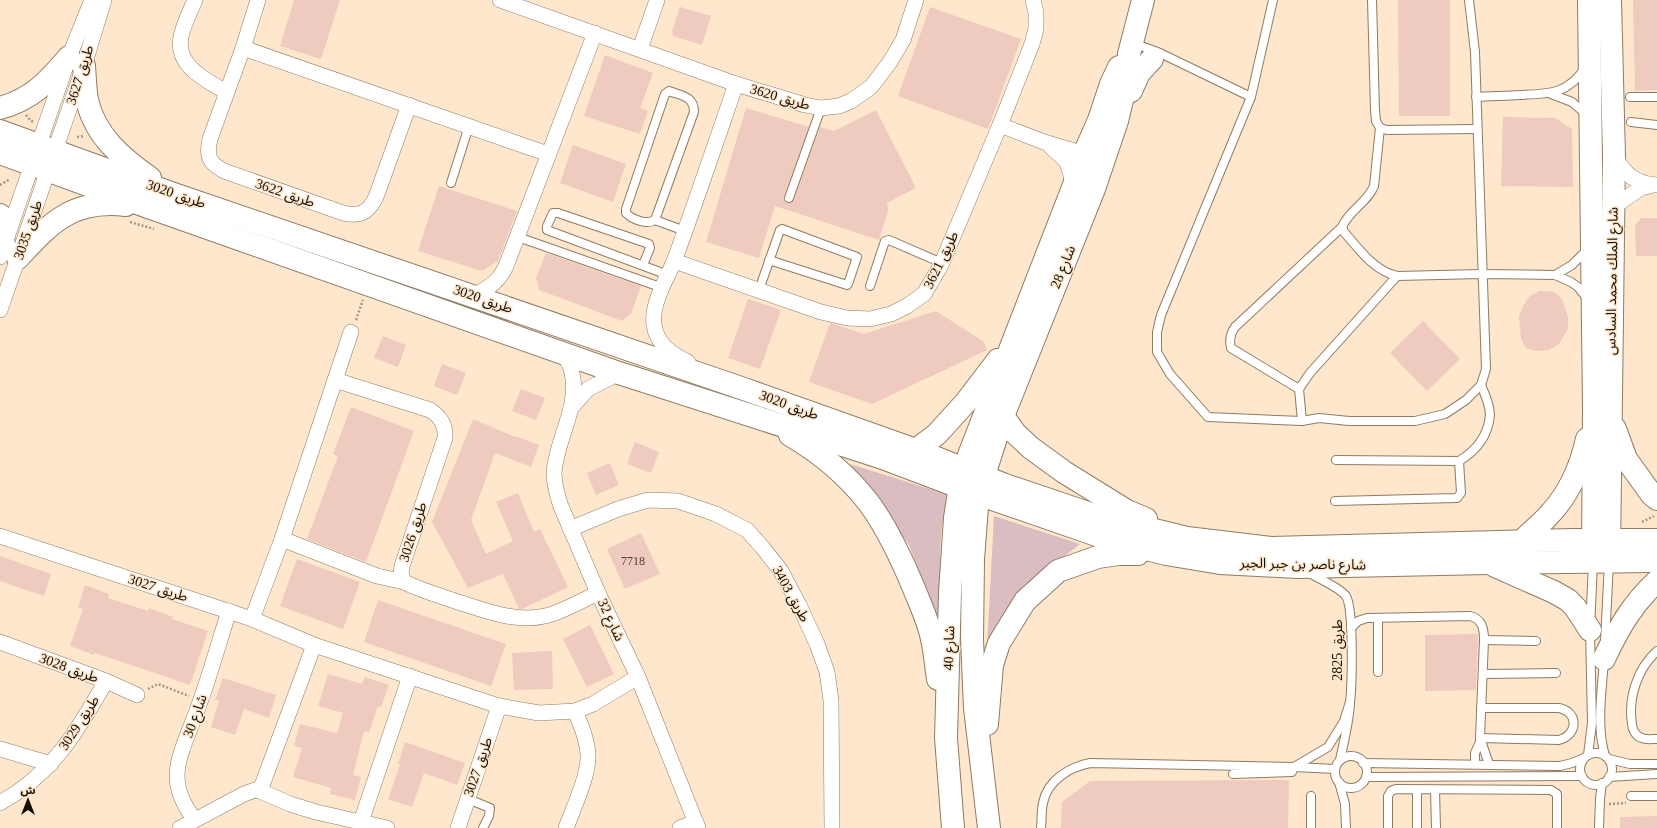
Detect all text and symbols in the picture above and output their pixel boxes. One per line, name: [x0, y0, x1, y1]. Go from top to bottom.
street label: طريق 3627: [63, 43, 99, 107]
street label: طريق 3620: [748, 81, 812, 115]
street label: طريق 3622: [253, 176, 317, 212]
street label: طريق 3020: [144, 177, 208, 213]
street label: طريق 3035: [11, 198, 47, 262]
street label: شارع الملك محمد السادس: [1603, 207, 1624, 355]
street label: طريق 3621: [921, 229, 963, 292]
street label: شارع 28: [1048, 243, 1081, 292]
street label: طريق 3020: [451, 282, 515, 318]
street label: طريق 3020: [757, 387, 821, 424]
street label: طريق 3026: [396, 500, 432, 564]
house number: 7718: [621, 554, 645, 568]
street label: شارع ناصر بن جبر الجبر: [1239, 555, 1366, 576]
street label: طريق 3403: [768, 563, 812, 626]
street label: طريق 3027: [126, 571, 190, 607]
street label: شارع 32: [592, 597, 627, 645]
street label: طريق 2825: [1330, 619, 1347, 681]
street label: شارع 40: [941, 625, 960, 671]
street label: طريق 3028: [37, 650, 101, 687]
street label: شارع 30: [180, 692, 213, 741]
street label: طريق 3029: [56, 693, 104, 754]
street label: طريق 3027: [461, 735, 497, 799]
north arrow: [8, 780, 48, 820]
text: ش: [20, 784, 36, 797]

